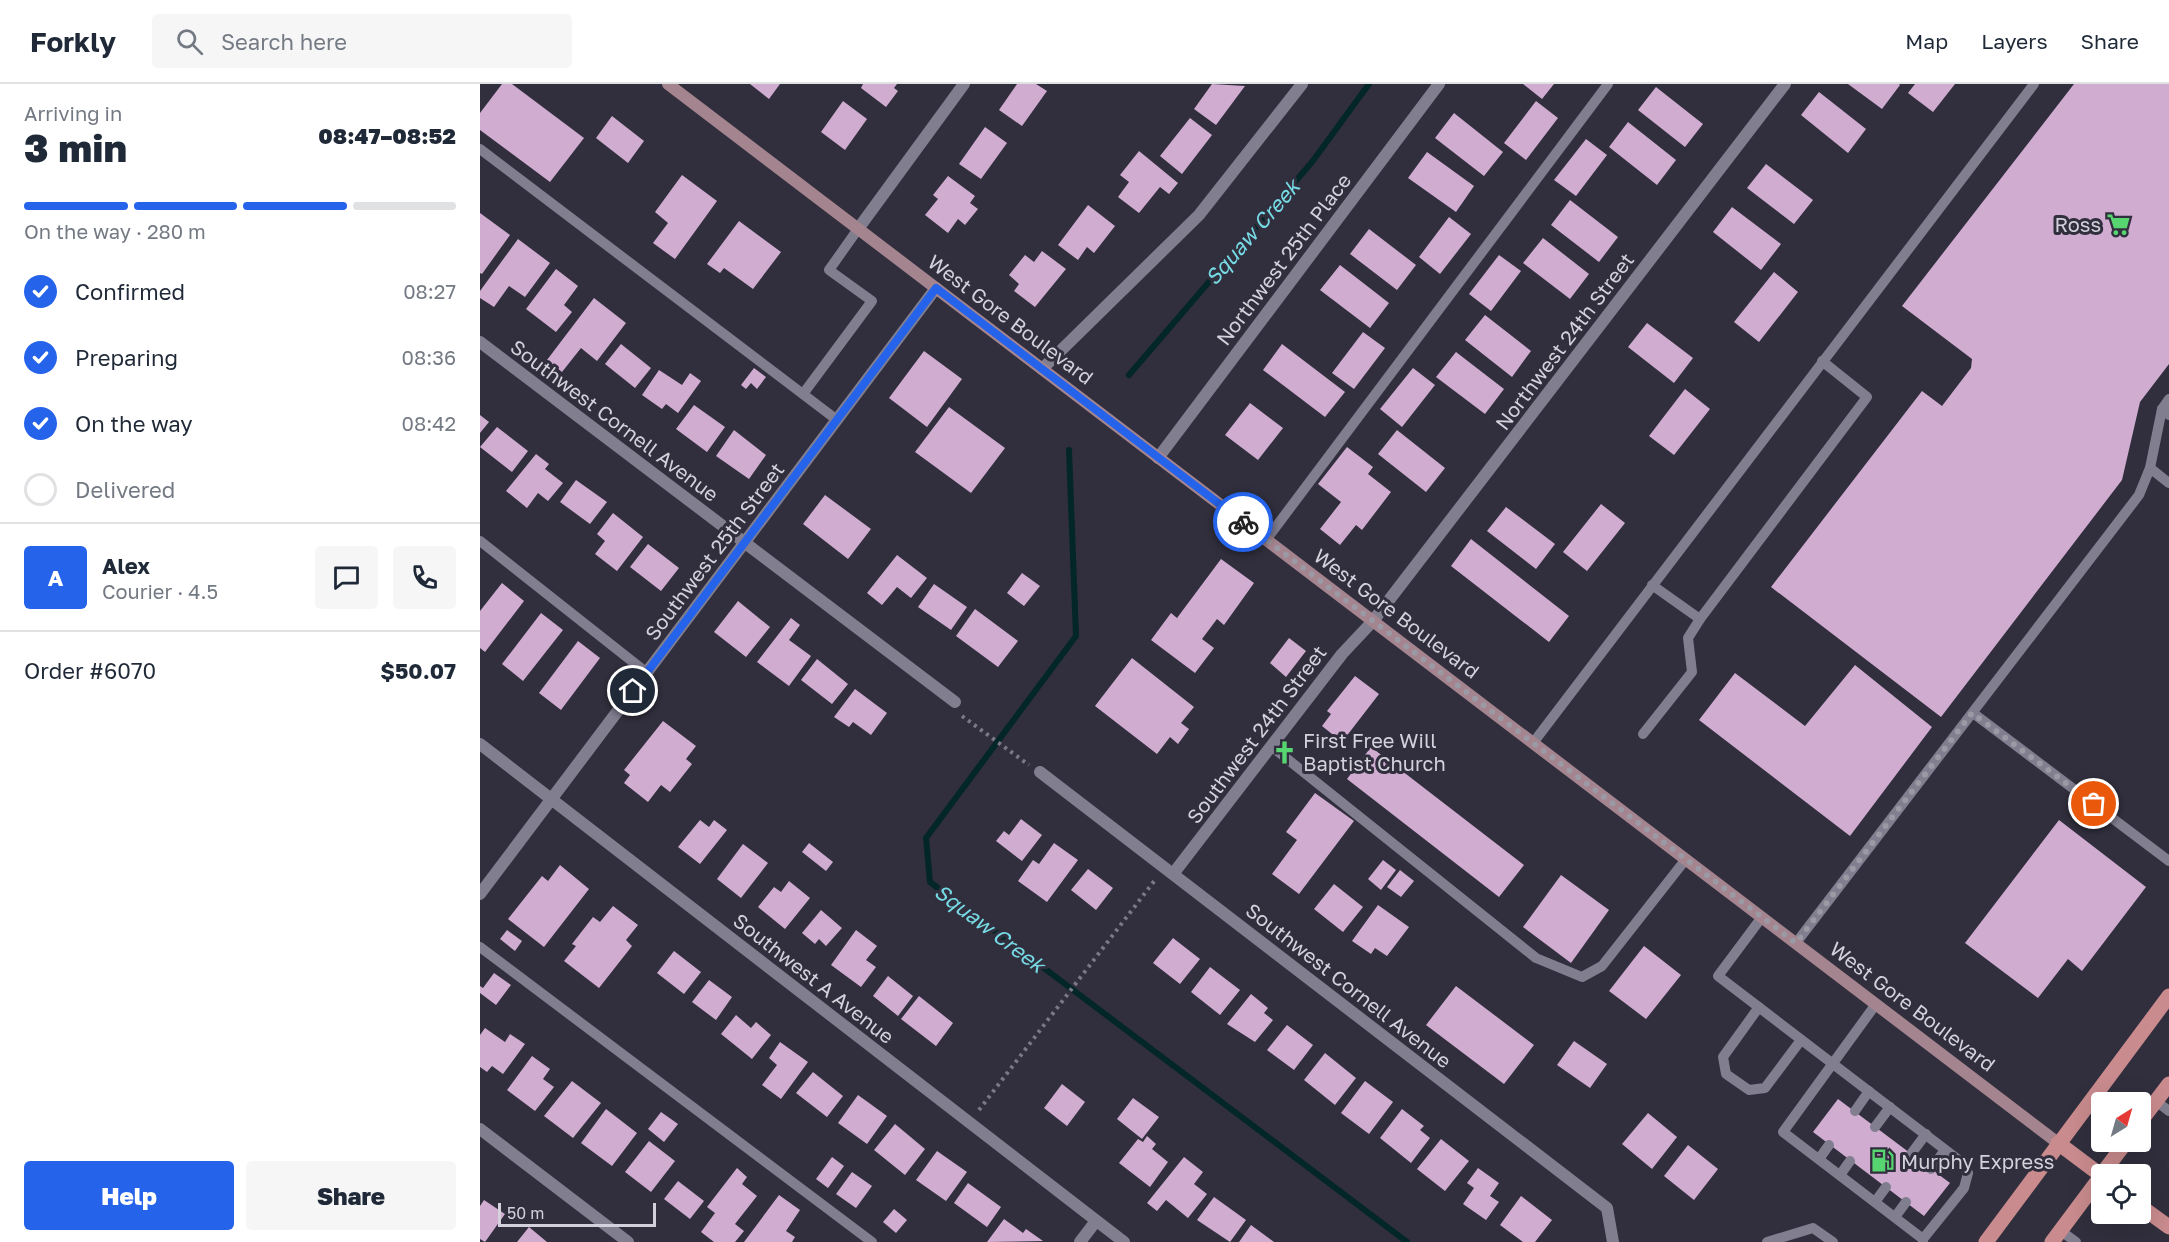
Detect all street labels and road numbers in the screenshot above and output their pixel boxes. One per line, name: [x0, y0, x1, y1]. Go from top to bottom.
street label: Northwest 25th Place: [1211, 169, 1355, 349]
street label: Northwest 24th Street: [1490, 248, 1638, 434]
street label: West Gore Boulevard: [924, 249, 1098, 389]
street label: Southwest Cornell Avenue: [506, 334, 724, 506]
street label: Southwest 25th Street: [639, 458, 789, 644]
street label: West Gore Boulevard: [1310, 543, 1484, 683]
street label: Southwest 24th Street: [1181, 640, 1331, 828]
street label: Southwest Cornell Avenue: [1242, 897, 1456, 1073]
street label: Southwest A Avenue: [729, 908, 899, 1048]
street label: West Gore Boulevard: [1826, 936, 2000, 1076]

